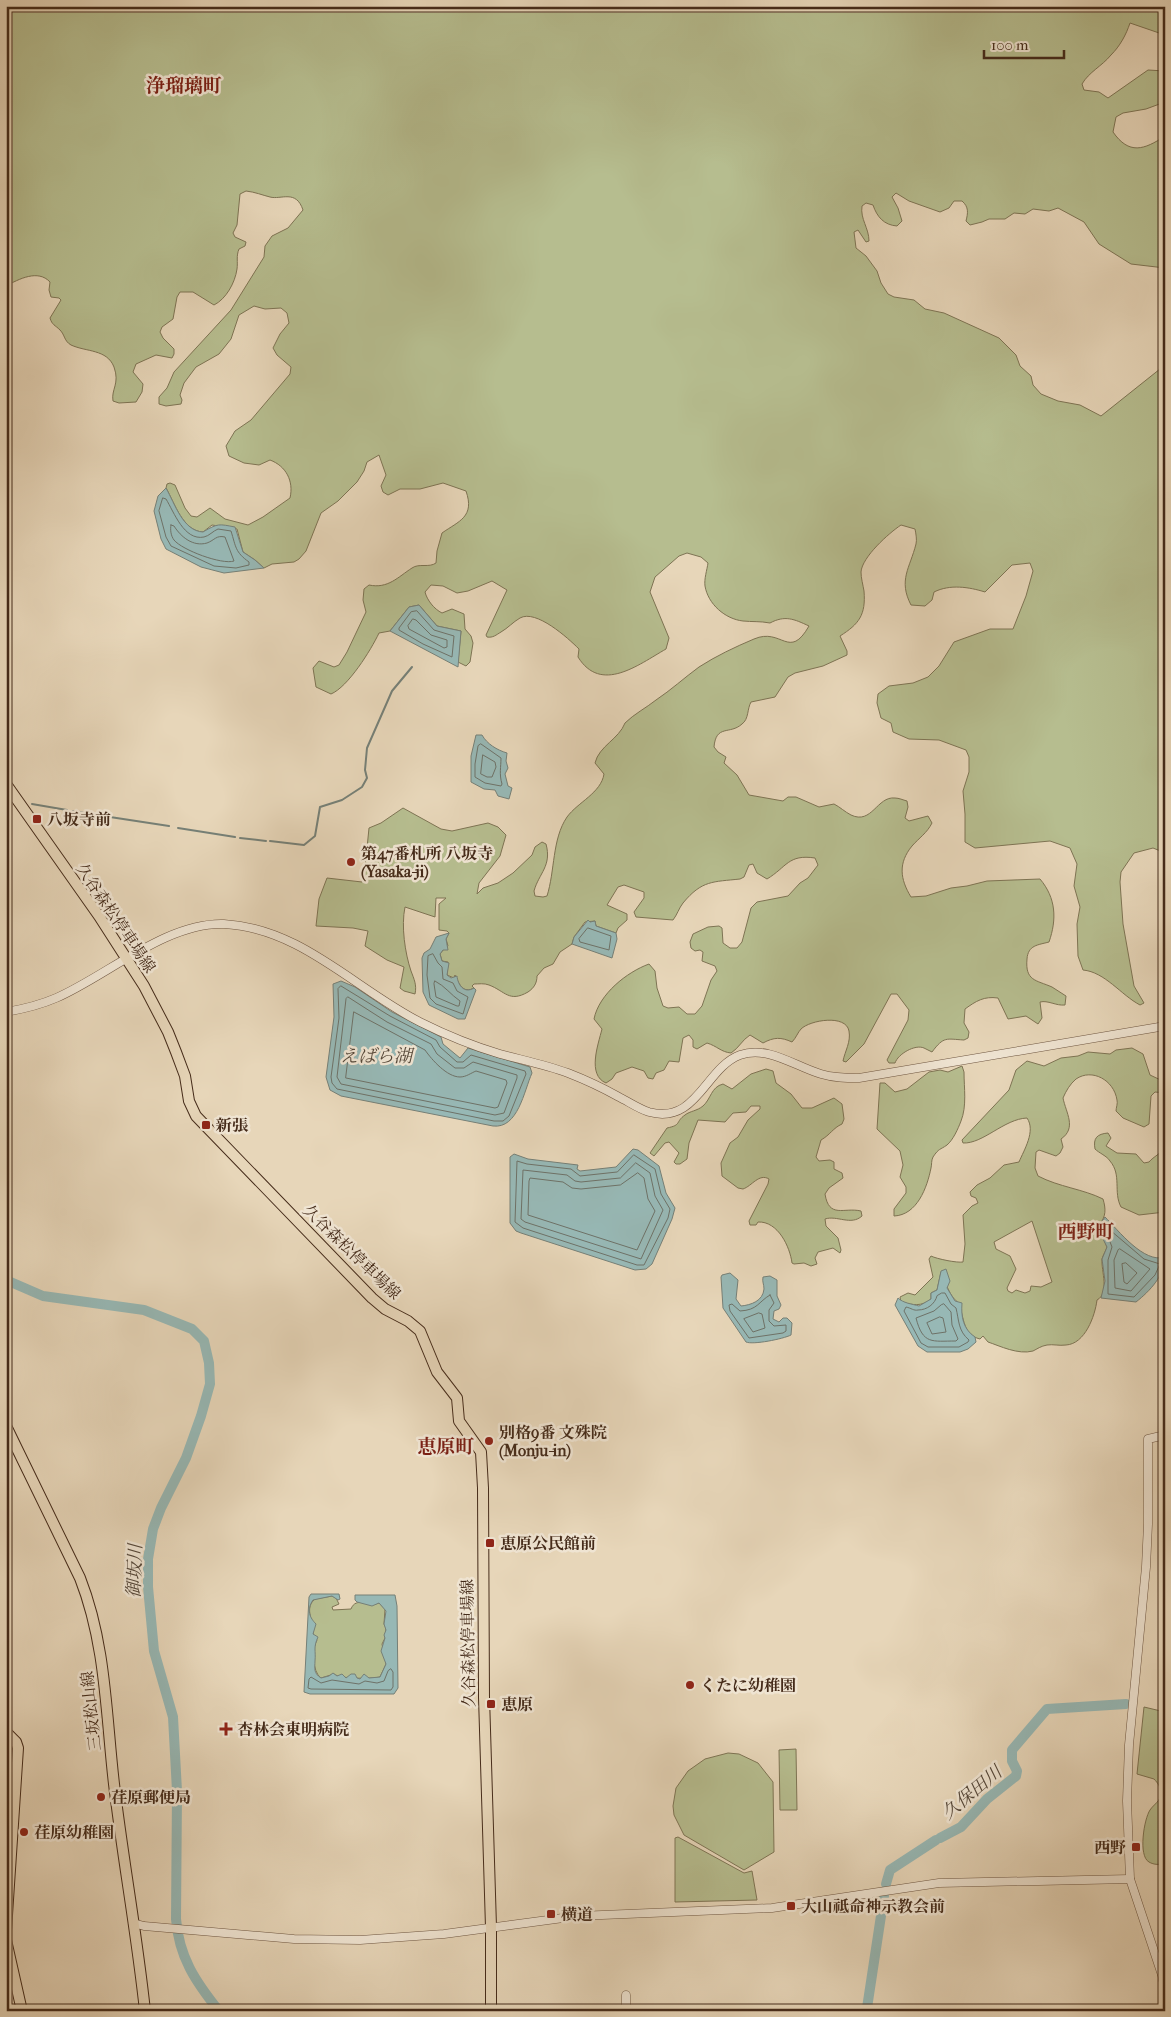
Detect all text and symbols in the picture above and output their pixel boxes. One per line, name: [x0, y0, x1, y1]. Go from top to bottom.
scale bar: [984, 28, 1064, 60]
text: 100 m: [991, 36, 1029, 54]
district label: 浄瑠璃町: [146, 75, 222, 97]
place label: 八坂寺前: [47, 810, 111, 829]
marker: 八坂寺前: [31, 813, 43, 825]
place label: 第47番札所 八坂寺 (Yasaka-ji): [361, 844, 493, 882]
marker: 第47番札所 八坂寺 (Yasaka-ji): [345, 856, 357, 868]
street label: 久谷森松停車場線: [72, 860, 160, 976]
water label: えばら湖: [340, 1046, 415, 1067]
place label: 新張: [215, 1116, 249, 1135]
marker: 新張: [200, 1119, 212, 1131]
street label: 久谷森松停車場線: [299, 1201, 405, 1303]
district label: 西野町: [1057, 1221, 1115, 1243]
place label: 別格9番 文殊院 (Monju-in): [499, 1423, 607, 1461]
marker: 別格9番 文殊院 (Monju-in): [483, 1435, 495, 1447]
district label: 恵原町: [417, 1436, 475, 1458]
place label: 恵原公民館前: [500, 1534, 596, 1553]
marker: 恵原公民館前: [484, 1537, 496, 1549]
water label: 御坂川: [124, 1542, 147, 1598]
street label: 久谷森松停車場線: [457, 1579, 479, 1707]
street label: 三坂松山線: [77, 1670, 105, 1752]
place label: くたに幼稚園: [700, 1676, 796, 1695]
marker: くたに幼稚園: [684, 1679, 696, 1691]
place label: 恵原: [501, 1695, 533, 1714]
marker: 恵原: [485, 1698, 497, 1710]
place label: 杏林会東明病院: [237, 1720, 349, 1739]
marker: 杏林会東明病院: [219, 1722, 233, 1736]
water label: 久保田川: [938, 1761, 1008, 1824]
place label: 荏原郵便局: [111, 1788, 191, 1807]
marker: 荏原郵便局: [95, 1791, 107, 1803]
place label: 荏原幼稚園: [34, 1823, 114, 1842]
marker: 荏原幼稚園: [18, 1826, 30, 1838]
place label: 西野: [1094, 1838, 1126, 1857]
marker: 西野: [1130, 1841, 1142, 1853]
place label: 大山祗命神示教会前: [801, 1897, 945, 1916]
marker: 大山祗命神示教会前: [785, 1900, 797, 1912]
place label: 横道: [561, 1905, 593, 1924]
marker: 横道: [545, 1908, 557, 1920]

